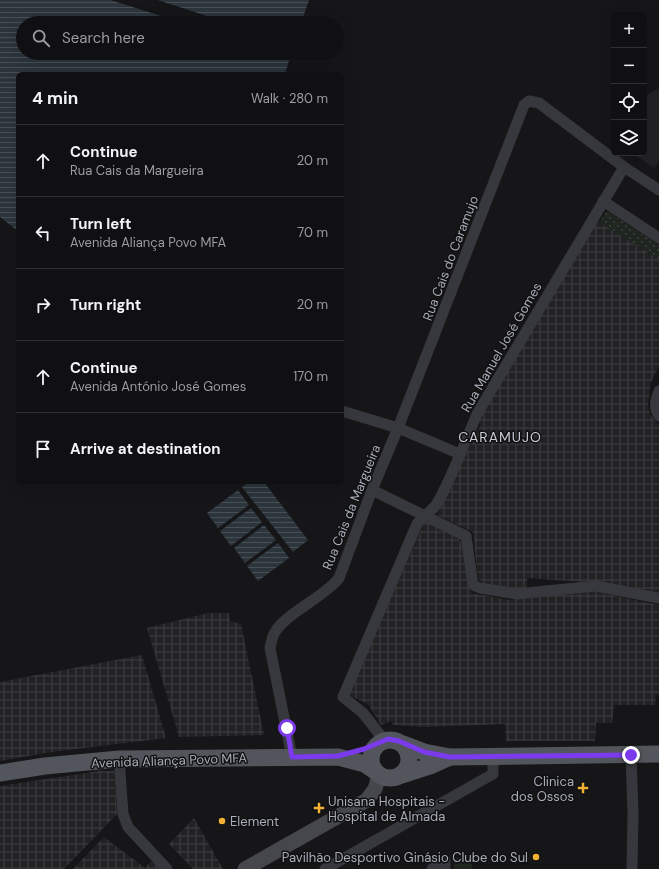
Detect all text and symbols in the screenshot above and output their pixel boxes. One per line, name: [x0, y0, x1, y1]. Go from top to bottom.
map controls: [611, 12, 647, 156]
button: +: [611, 12, 647, 48]
search box: [16, 16, 344, 60]
icon: search: [30, 27, 52, 49]
text: Search here: [62, 28, 145, 48]
button: −: [611, 48, 647, 84]
button: locate: [611, 84, 647, 120]
text: 4 min: [32, 87, 78, 109]
text: Walk · 280 m: [251, 90, 328, 107]
button: layers: [611, 120, 647, 156]
text: Continue: [70, 142, 138, 162]
icon: ahead: [32, 150, 54, 172]
text: 20 m: [297, 152, 328, 169]
text: Rua Cais da Margueira: [70, 162, 204, 179]
street label: Rua Cais do Caramujo: [419, 193, 482, 323]
text: Turn left: [70, 214, 131, 234]
icon: left: [32, 222, 54, 244]
text: 70 m: [297, 224, 328, 241]
text: Avenida Aliança Povo MFA: [70, 234, 226, 251]
street label: Rua Manuel José Gomes: [457, 279, 546, 415]
icon: right: [32, 294, 54, 316]
text: Turn right: [70, 295, 141, 315]
text: 20 m: [297, 296, 328, 313]
text: Continue: [70, 358, 138, 378]
icon: ahead: [32, 366, 54, 388]
text: 170 m: [293, 368, 328, 385]
text: Avenida António José Gomes: [70, 378, 246, 395]
district label: CARAMUJO: [458, 428, 542, 446]
icon: arrive: [32, 438, 54, 460]
text: Arrive at destination: [70, 439, 221, 459]
street label: Rua Cais da Margueira: [319, 442, 384, 572]
route start: [278, 719, 296, 737]
route end: [622, 746, 640, 764]
street label: Avenida Aliança Povo MFA: [91, 749, 248, 772]
place label: Clinica dos Ossos: [511, 773, 574, 805]
marker: Clinica dos Ossos: [577, 782, 589, 794]
place label: Unisana Hospitais - Hospital de Almada: [328, 793, 445, 825]
marker: Unisana Hospitais - Hospital de Almada: [313, 802, 325, 814]
place label: Element: [230, 813, 279, 830]
marker: Element: [217, 816, 227, 826]
place label: Pavilhão Desportivo Ginásio Clube do Sul: [282, 849, 528, 866]
marker: Pavilhão Desportivo Ginásio Clube do Sul: [531, 852, 541, 862]

